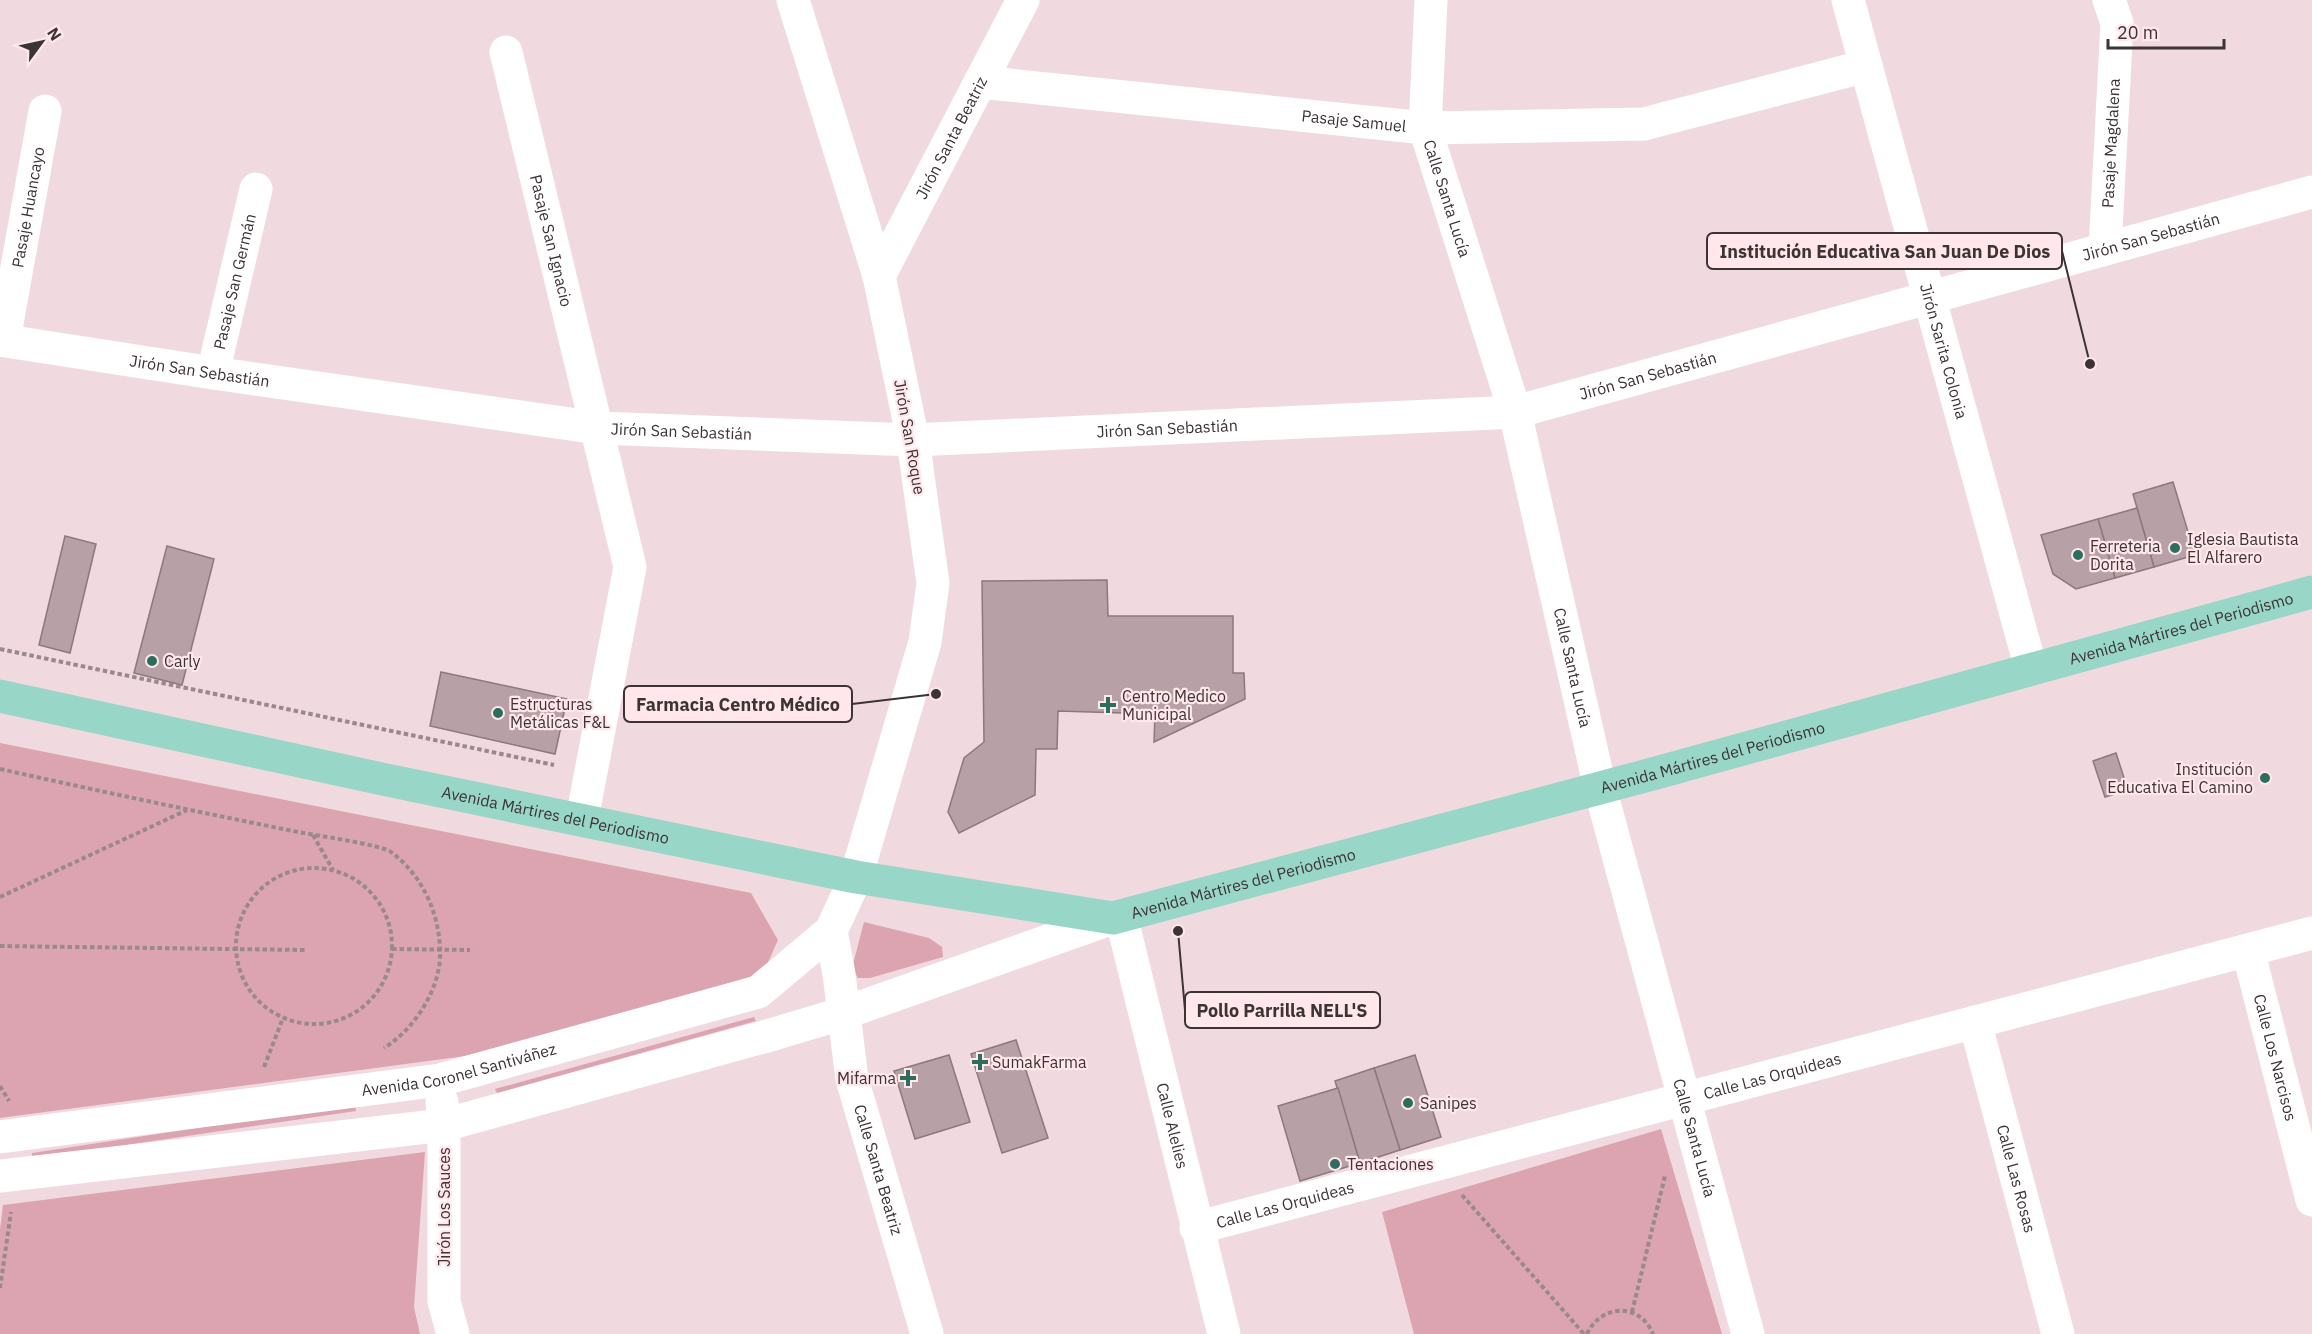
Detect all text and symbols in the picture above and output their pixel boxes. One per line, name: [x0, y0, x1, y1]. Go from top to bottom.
north arrow: [12, 12, 72, 72]
scale bar: [2108, 12, 2224, 50]
text: 20 m: [2117, 21, 2159, 44]
text: N: [43, 24, 66, 44]
street label: Jirón Santa Beatriz: [911, 73, 991, 202]
street label: Pasaje Magdalena: [2097, 77, 2124, 208]
street label: Pasaje Samuel: [1301, 105, 1407, 136]
street label: Calle Santa Lucía: [1419, 137, 1475, 260]
street label: Pasaje Huancayo: [7, 145, 48, 269]
street label: Pasaje San Ignacio: [526, 173, 577, 309]
street label: Jirón San Sebastián: [2080, 208, 2222, 265]
street label: Pasaje San Germán: [209, 211, 260, 351]
callout: Institución Educativa San Juan De Dios: [1707, 233, 2062, 269]
text: Institución Educativa San Juan De Dios: [1720, 240, 2050, 263]
street label: Jirón Sarita Colonia: [1916, 281, 1972, 421]
street label: Jirón San Sebastián: [1577, 347, 1719, 404]
street label: Jirón San Sebastián: [128, 350, 271, 391]
street label: Jirón San Roque: [890, 378, 930, 496]
street label: Jirón San Sebastián: [1096, 415, 1238, 441]
street label: Jirón San Sebastián: [610, 418, 753, 444]
place label: Iglesia Bautista El Alfarero: [2187, 529, 2299, 567]
place label: Ferreteria Dorita: [2090, 536, 2161, 574]
marker: Iglesia Bautista El Alfarero: [2168, 541, 2182, 555]
marker: Ferreteria Dorita: [2071, 548, 2085, 562]
street label: Avenida Mártires del Periodismo: [2067, 588, 2296, 669]
street label: Calle Santa Lucía: [1550, 606, 1596, 730]
place label: Carly: [164, 651, 201, 671]
marker: Carly: [145, 654, 159, 668]
callout: Farmacia Centro Médico: [624, 686, 852, 722]
place label: Centro Medico Municipal: [1122, 686, 1226, 724]
text: Farmacia Centro Médico: [636, 693, 840, 716]
place label: Estructuras Metálicas F&L: [510, 694, 610, 732]
marker: Centro Medico Municipal: [1099, 696, 1117, 714]
marker: Estructuras Metálicas F&L: [491, 706, 505, 720]
street label: Avenida Mártires del Periodismo: [1598, 717, 1827, 797]
place label: Institución Educativa El Camino: [2107, 759, 2253, 797]
marker: Institución Educativa El Camino: [2258, 771, 2272, 785]
street label: Avenida Mártires del Periodismo: [440, 782, 671, 848]
street label: Avenida Mártires del Periodismo: [1129, 844, 1358, 923]
callout: Pollo Parrilla NELL'S: [1185, 992, 1380, 1028]
street label: Calle Los Narcisos: [2250, 992, 2301, 1123]
text: Pollo Parrilla NELL'S: [1197, 999, 1367, 1022]
street label: Avenida Coronel Santiváñez: [360, 1038, 558, 1100]
street label: Calle Las Orquideas: [1701, 1048, 1843, 1103]
place label: SumakFarma: [992, 1052, 1087, 1072]
marker: SumakFarma: [973, 1055, 987, 1069]
place label: Mifarma: [837, 1068, 896, 1088]
marker: Mifarma: [901, 1071, 915, 1085]
street label: Calle Santa Lucía: [1669, 1076, 1721, 1200]
street label: Calle Alelies: [1152, 1081, 1193, 1171]
place label: Sanipes: [1420, 1093, 1477, 1113]
marker: Sanipes: [1401, 1096, 1415, 1110]
street label: Calle Santa Beatriz: [850, 1102, 907, 1237]
street label: Calle Las Rosas: [1993, 1122, 2041, 1235]
street label: Jirón Los Sauces: [434, 1147, 454, 1267]
place label: Tentaciones: [1347, 1154, 1434, 1174]
marker: Tentaciones: [1328, 1157, 1342, 1171]
street label: Calle Las Orquideas: [1214, 1177, 1356, 1232]

